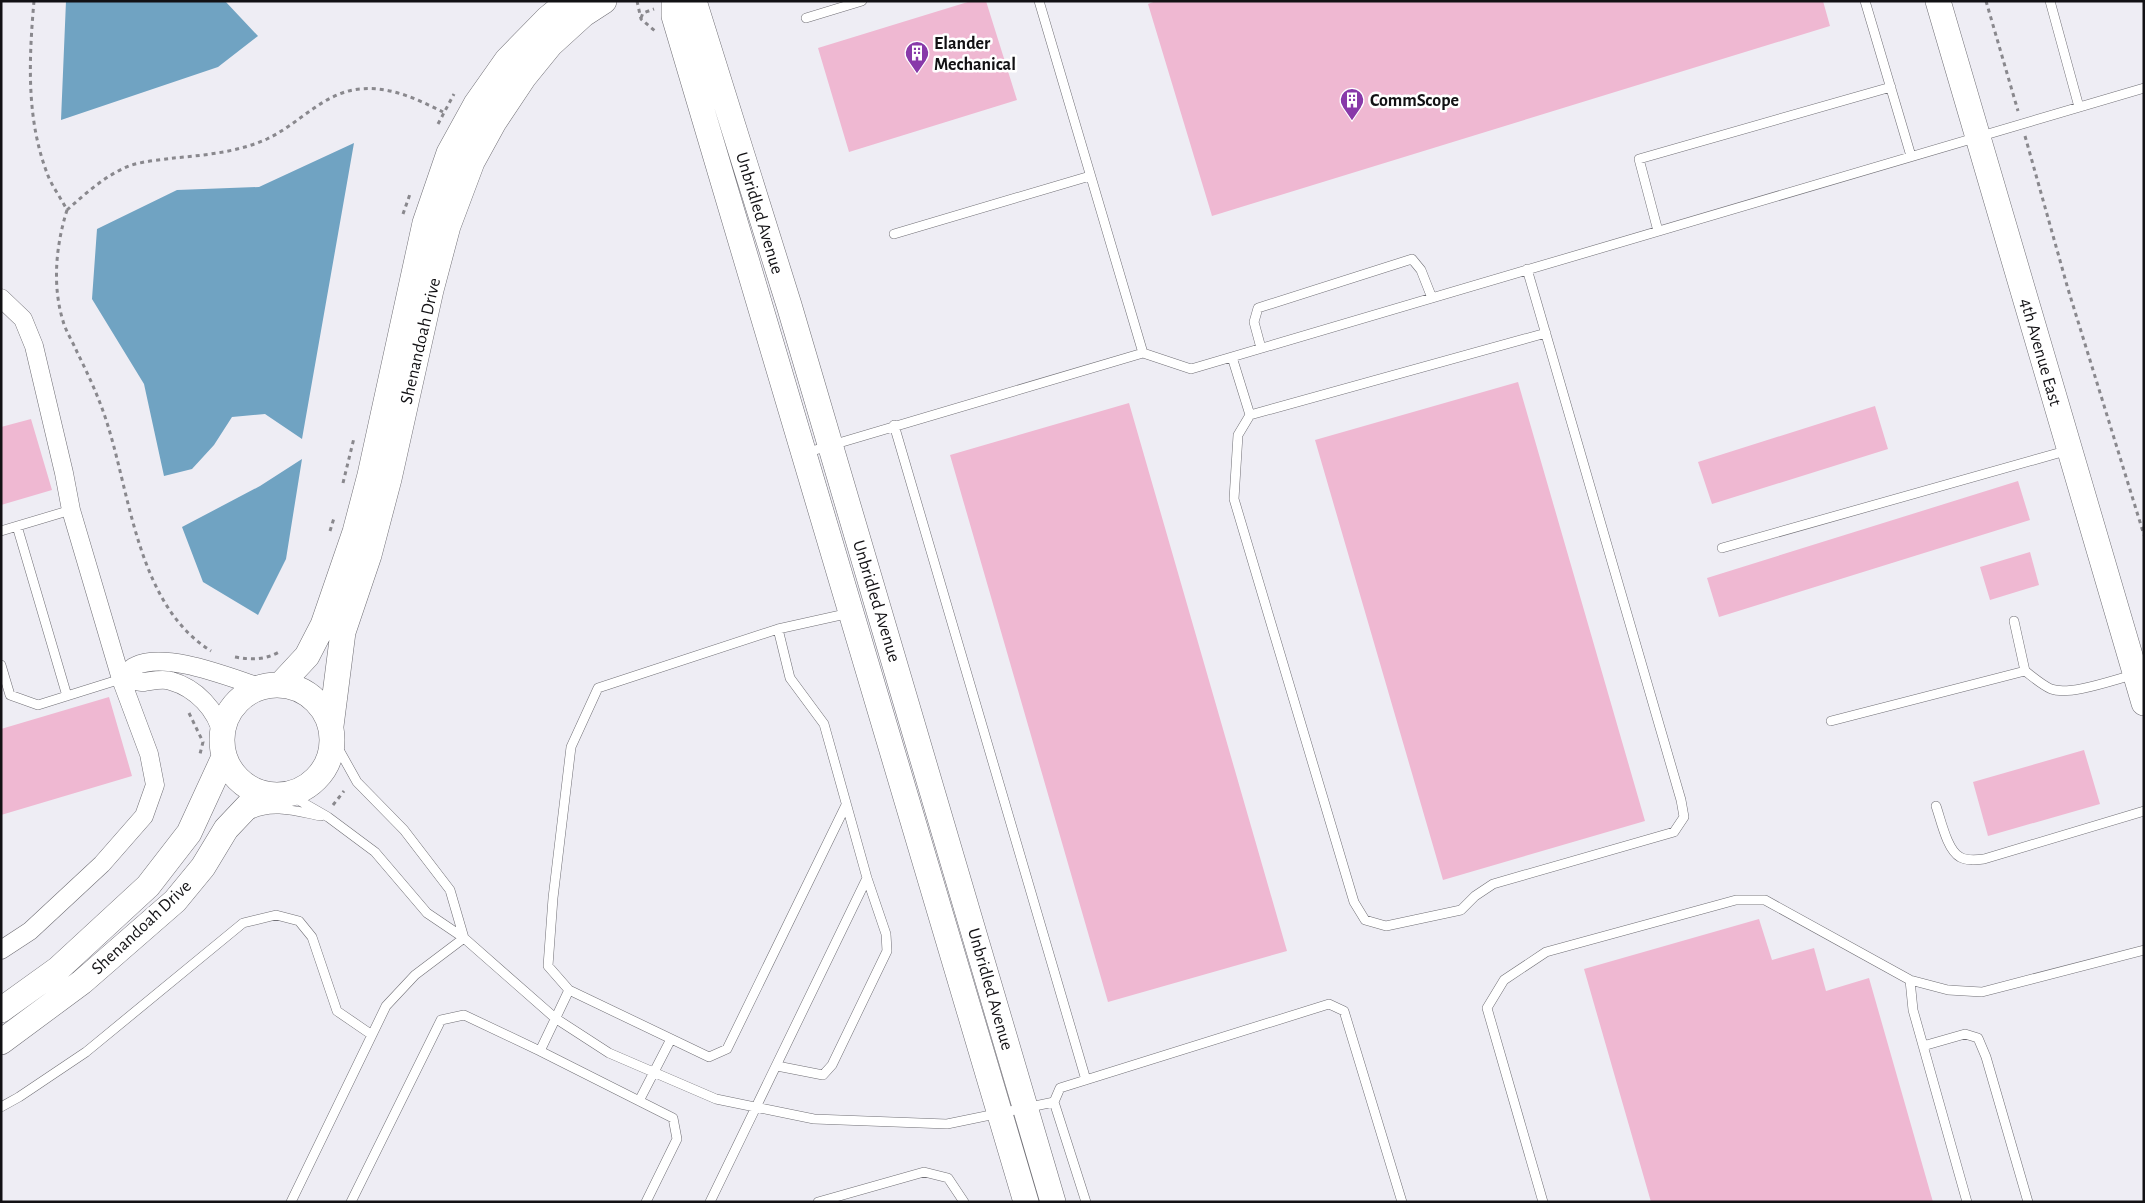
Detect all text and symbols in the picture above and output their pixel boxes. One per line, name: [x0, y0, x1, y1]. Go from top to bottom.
place label: Elander Mechanical: [934, 35, 1016, 74]
building icon: Elander Mechanical: [904, 40, 930, 74]
building icon: CommScope: [1339, 87, 1365, 121]
place label: CommScope: [1370, 92, 1459, 110]
street label: Unbridled Avenue: [732, 150, 786, 276]
street label: Shenandoah Drive: [398, 276, 444, 406]
street label: 4th Avenue East: [2016, 296, 2064, 408]
street label: Unbridled Avenue: [849, 538, 903, 664]
street label: Shenandoah Drive: [88, 877, 195, 978]
street label: Unbridled Avenue: [964, 926, 1016, 1052]

